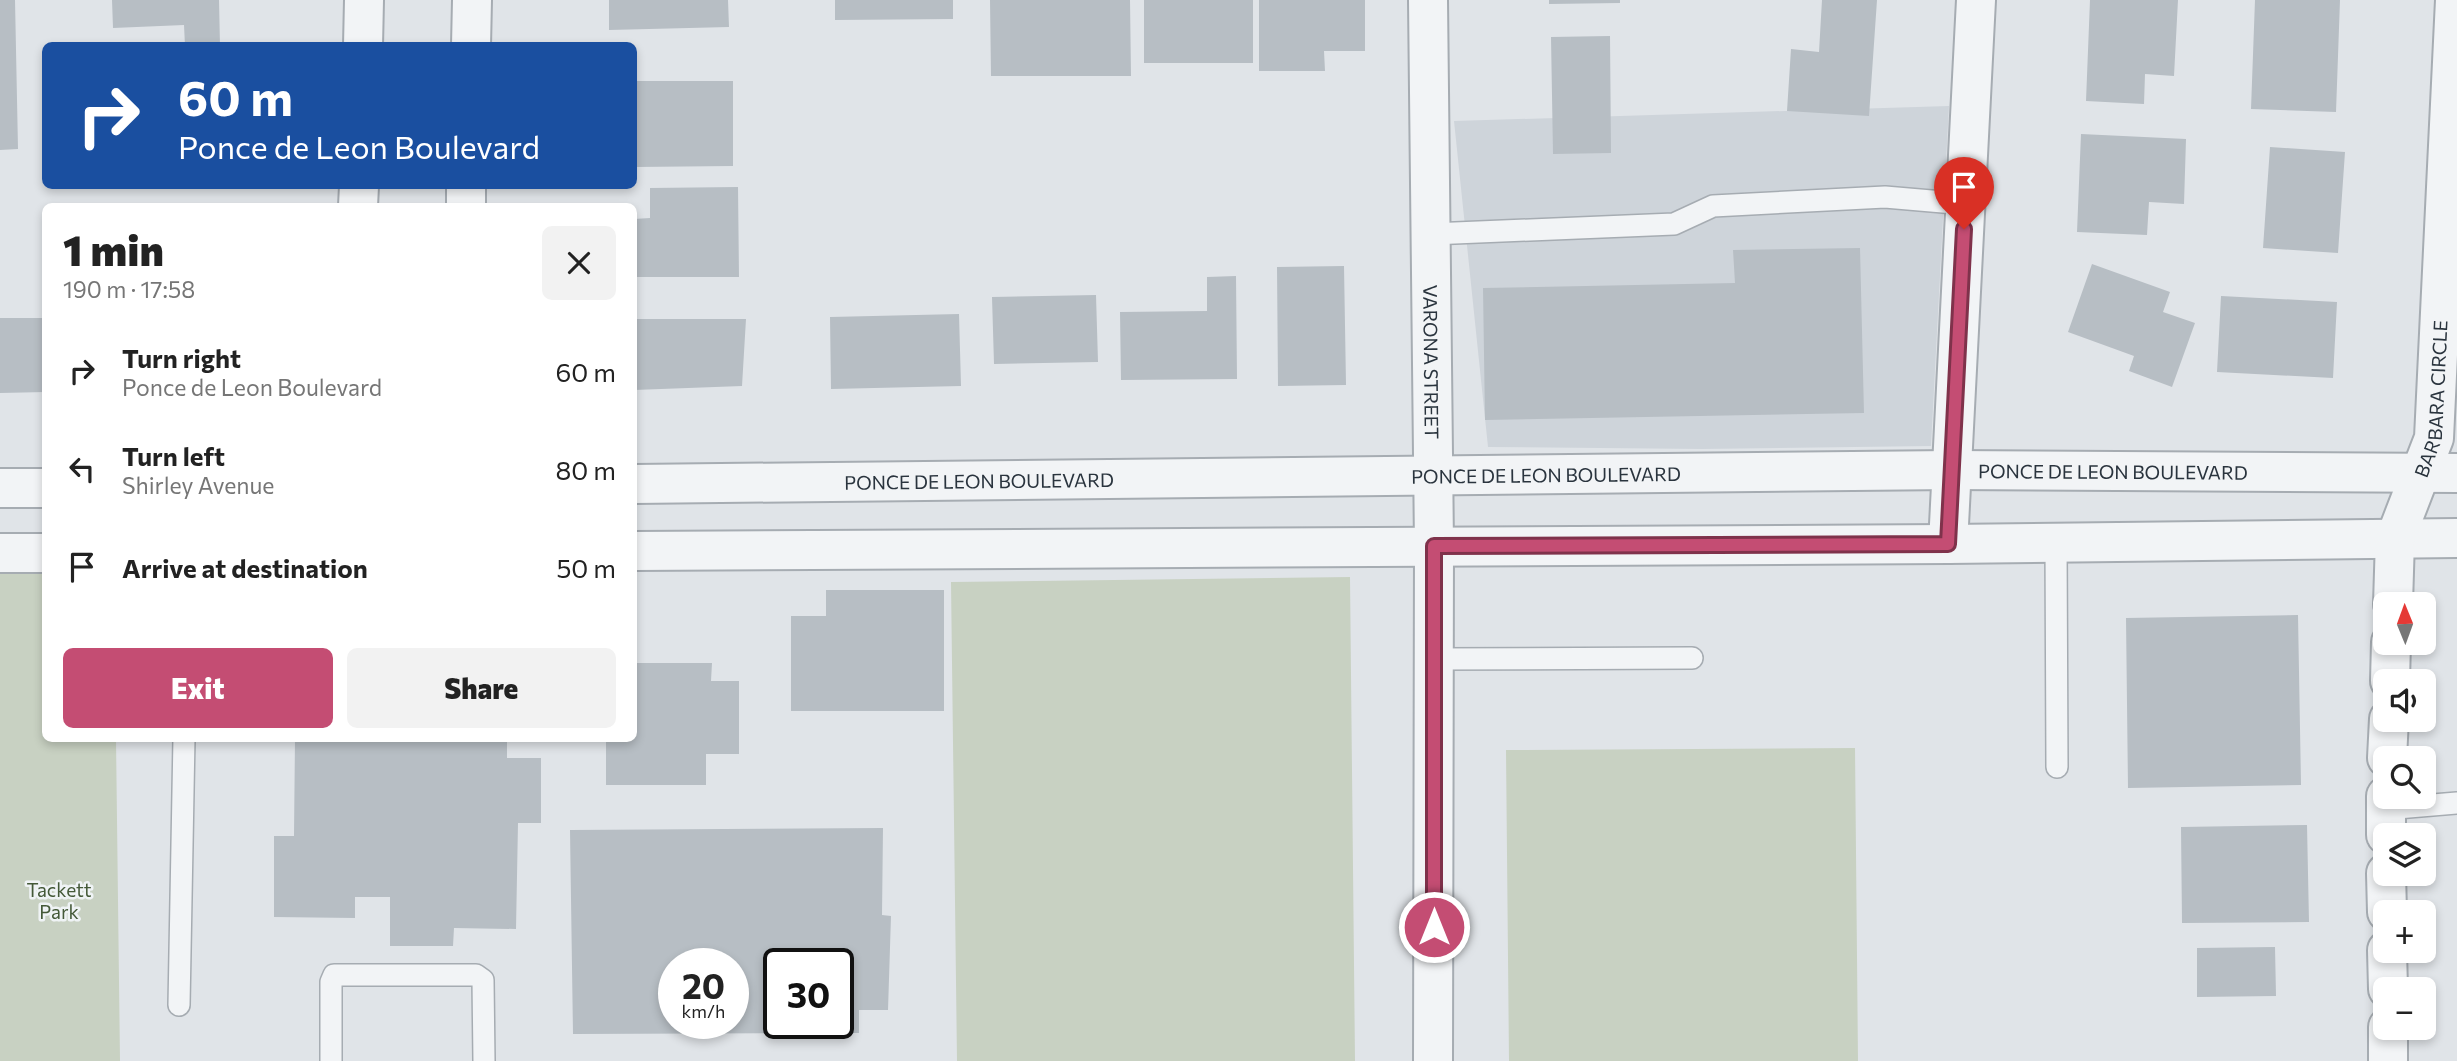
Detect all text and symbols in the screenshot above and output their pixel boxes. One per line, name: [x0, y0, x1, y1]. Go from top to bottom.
text: 60 m: [178, 66, 293, 126]
icon: right: [63, 70, 154, 161]
text: Ponce de Leon Boulevard: [178, 126, 540, 166]
pin: [1934, 157, 1994, 229]
icon: arrive: [1945, 168, 1983, 206]
text: 1 min: [63, 223, 164, 275]
button: close: [542, 226, 616, 300]
text: 190 m · 17:58: [63, 275, 195, 303]
street label: VARONA STREET: [1420, 285, 1444, 439]
street label: BARBARA CIRCLE: [2409, 319, 2451, 480]
text: Turn right: [122, 342, 241, 373]
icon: right: [63, 352, 101, 390]
text: 60 m: [556, 356, 616, 387]
text: Ponce de Leon Boulevard: [122, 373, 382, 401]
text: Turn left: [122, 440, 225, 471]
icon: left: [63, 450, 101, 488]
text: 80 m: [556, 454, 616, 485]
street label: PONCE DE LEON BOULEVARD: [1978, 459, 2248, 483]
street label: PONCE DE LEON BOULEVARD: [1411, 461, 1681, 487]
street label: PONCE DE LEON BOULEVARD: [844, 467, 1114, 493]
text: Shirley Avenue: [122, 471, 274, 499]
icon: arrive: [63, 548, 101, 586]
text: Arrive at destination: [122, 552, 368, 583]
text: 50 m: [556, 552, 616, 583]
north arrow: [2373, 592, 2436, 654]
map controls: [2373, 592, 2436, 1040]
button: Exit: [63, 648, 333, 728]
button: Share: [347, 648, 616, 728]
button: sound: [2373, 669, 2436, 732]
button: search: [2373, 746, 2436, 809]
button: layers: [2373, 823, 2436, 886]
park label: Tackett Park: [26, 878, 92, 923]
position arrow: [1397, 890, 1471, 964]
button: +: [2373, 900, 2436, 963]
speed limit sign: 30: [763, 948, 854, 1039]
text: 20: [682, 963, 725, 1006]
button: −: [2373, 977, 2436, 1040]
text: km/h: [682, 1000, 725, 1022]

